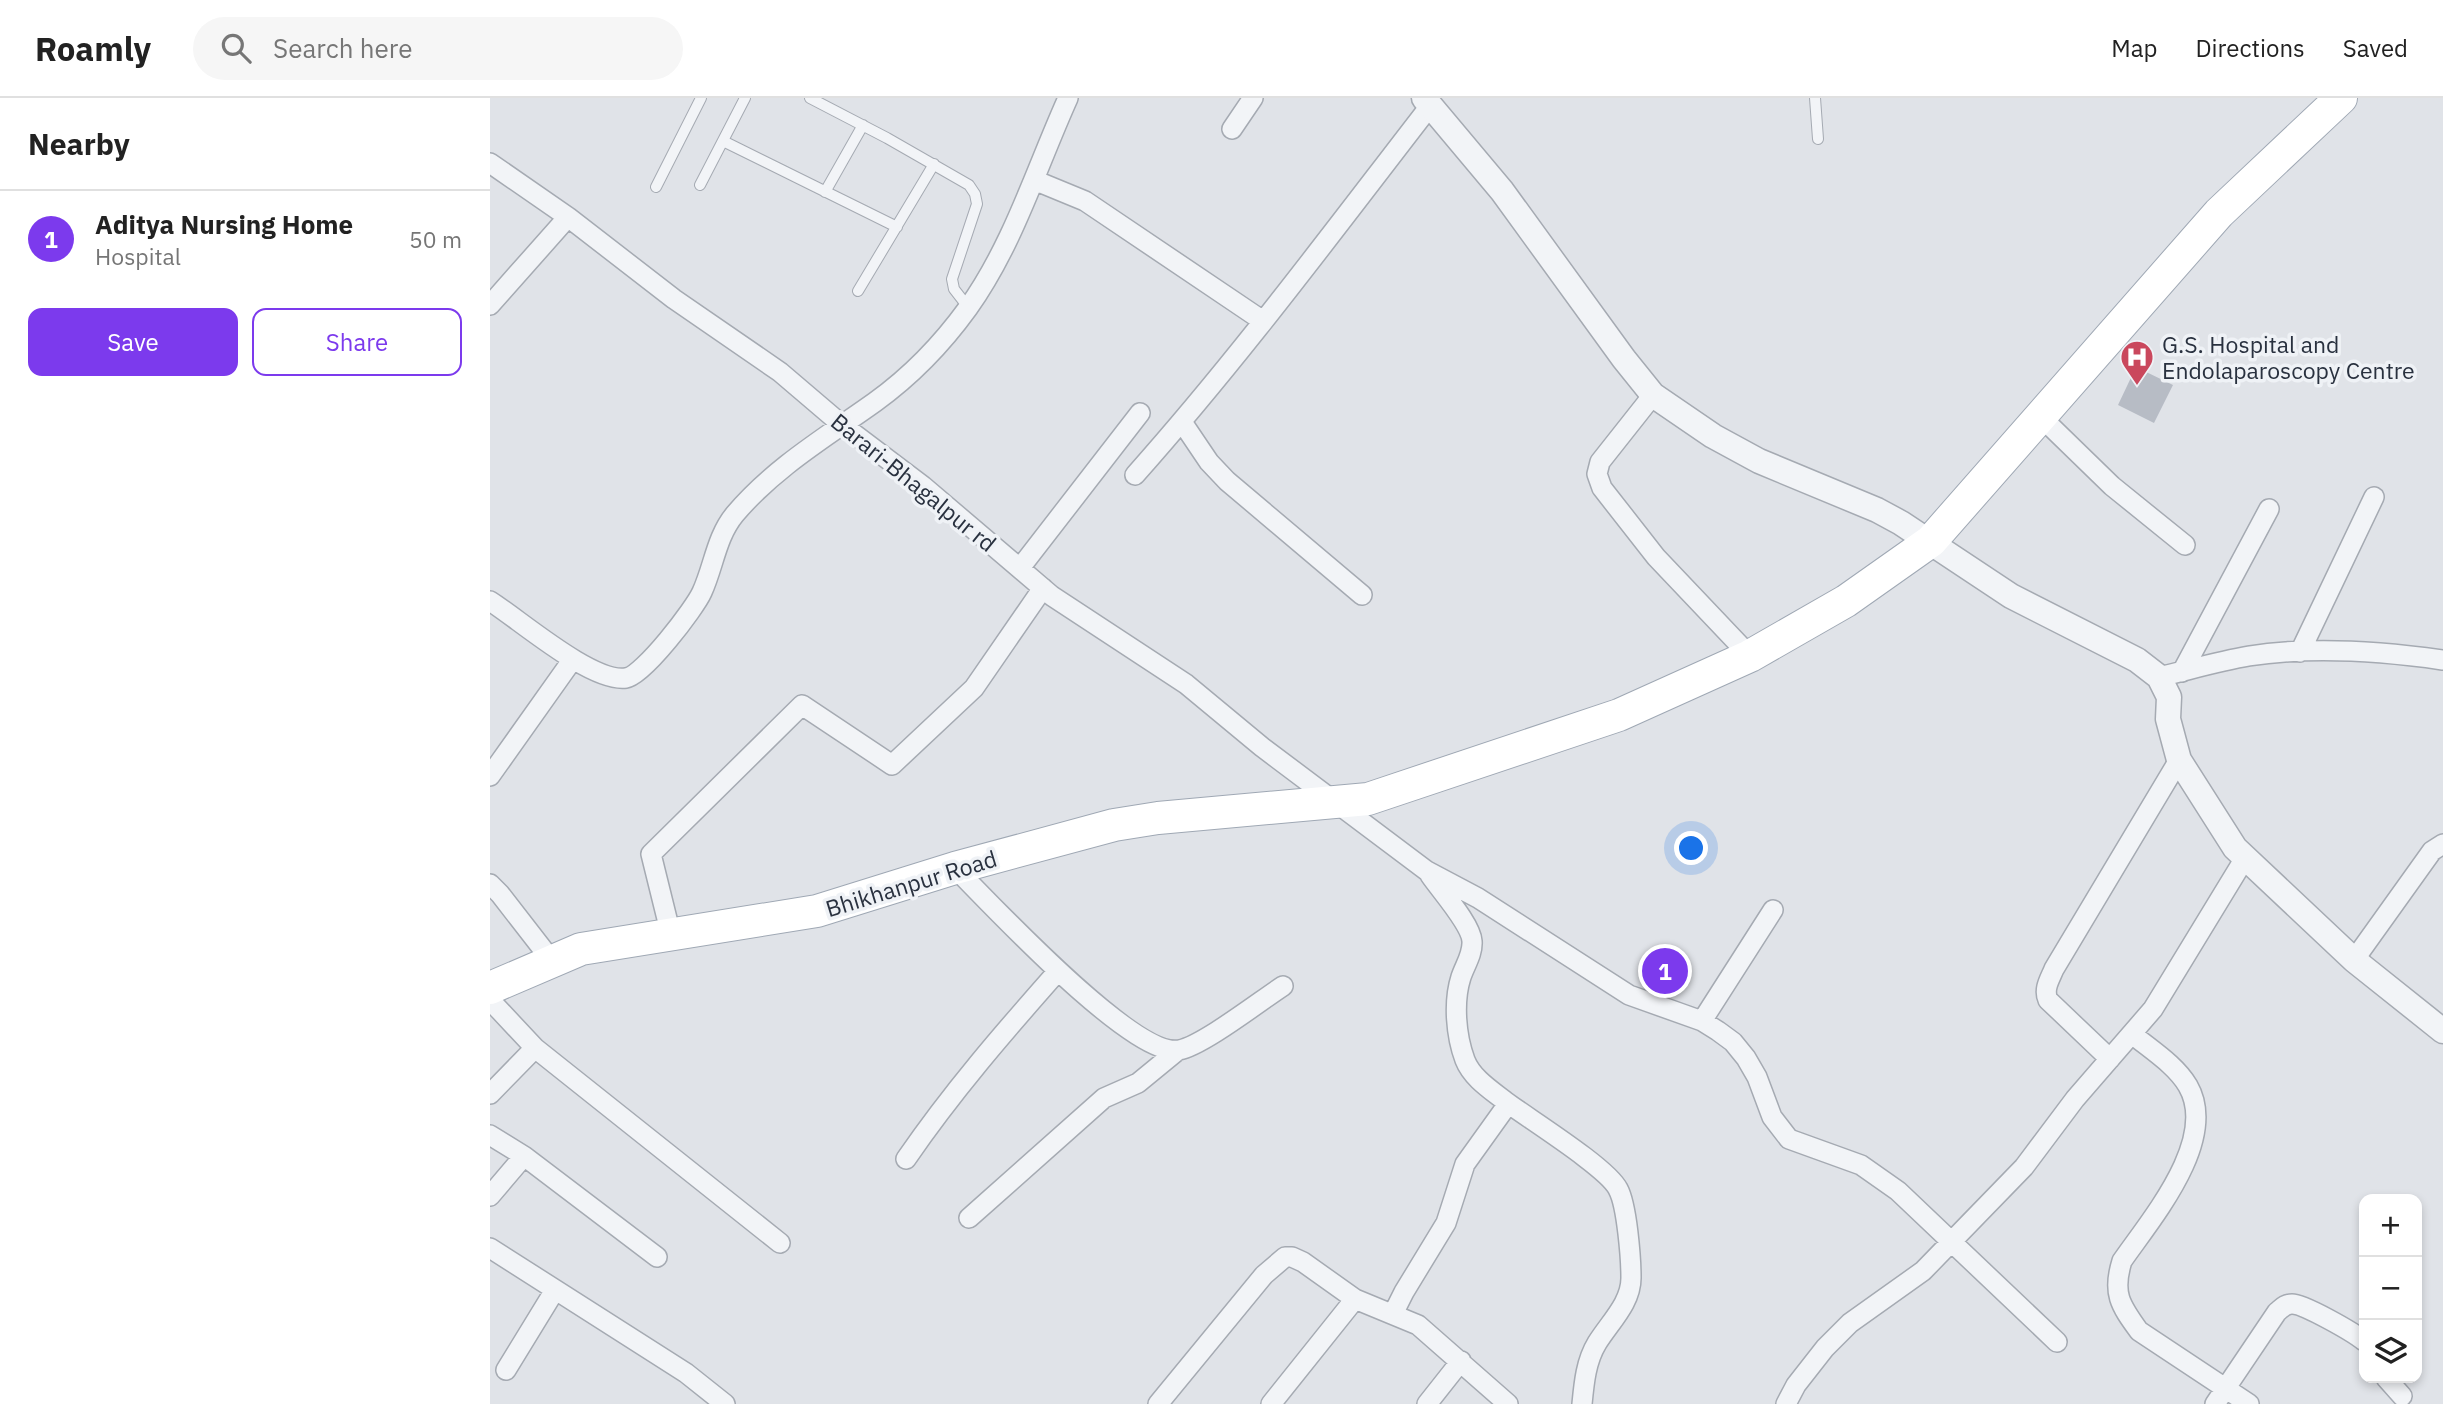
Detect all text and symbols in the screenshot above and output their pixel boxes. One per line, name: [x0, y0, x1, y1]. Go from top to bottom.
search box: [193, 17, 683, 80]
text: Roamly: [35, 27, 151, 70]
icon: search: [217, 29, 255, 67]
text: Search here: [273, 31, 412, 65]
text: Map: [2111, 32, 2157, 64]
text: Directions: [2195, 32, 2305, 64]
text: Saved: [2343, 32, 2408, 64]
text: Nearby: [28, 124, 130, 163]
text: Aditya Nursing Home: [95, 207, 353, 241]
text: 1: [44, 224, 58, 254]
text: 50 m: [409, 224, 462, 254]
text: Hospital: [95, 241, 181, 271]
button: Save: [28, 308, 238, 376]
button: Share: [252, 308, 462, 376]
place label: G.S. Hospital and Endolaparoscopy Centre: [2162, 329, 2415, 385]
hospital icon: G.S. Hospital and Endolaparoscopy Centre: [2118, 338, 2156, 387]
street label: Barari-Bhagalpur rd: [825, 406, 1003, 558]
your location: [1674, 831, 1708, 865]
street label: Bhikhanpur Road: [822, 843, 1000, 923]
pin: 1: [1642, 945, 1688, 997]
map controls: [2359, 1194, 2422, 1383]
button: +: [2359, 1194, 2422, 1257]
button: −: [2359, 1257, 2422, 1320]
button: layers: [2359, 1320, 2422, 1383]

